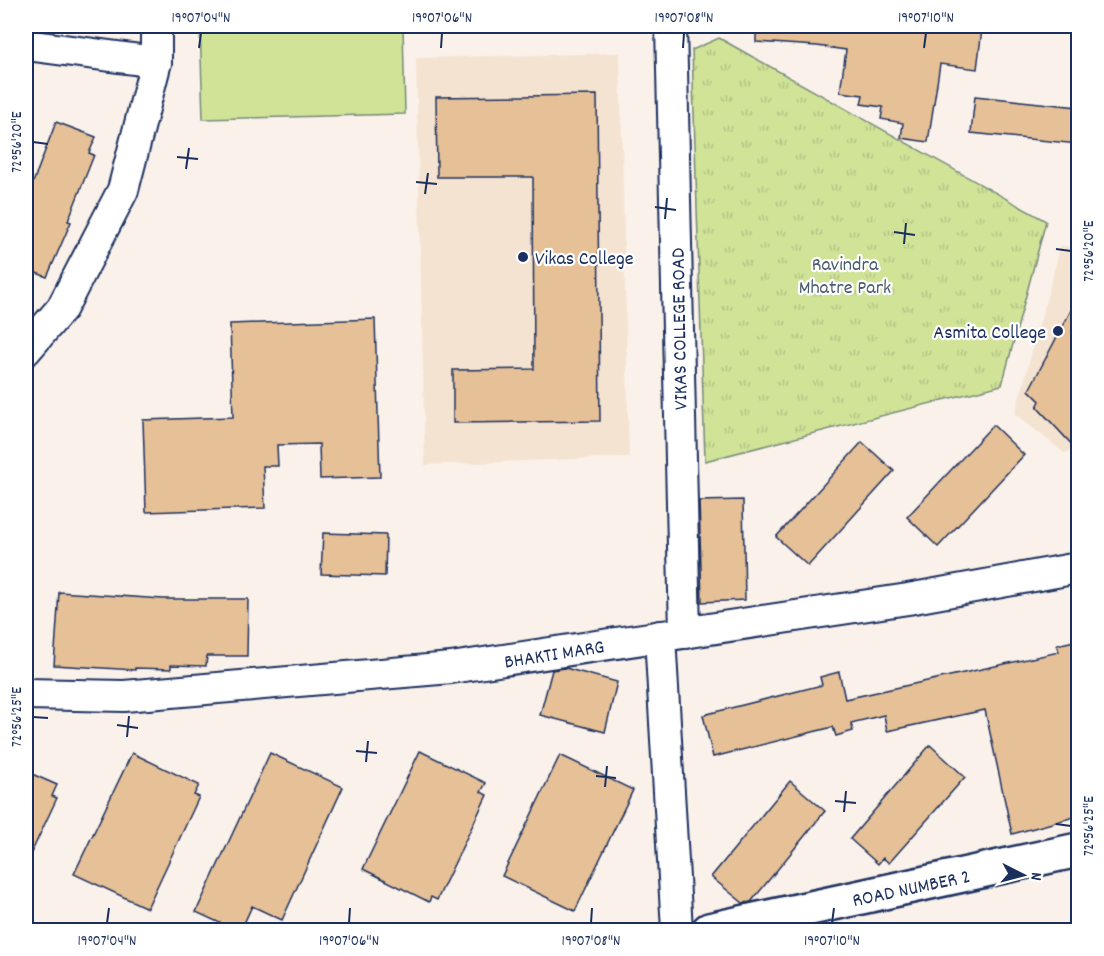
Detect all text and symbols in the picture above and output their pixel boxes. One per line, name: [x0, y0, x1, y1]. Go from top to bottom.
text: 19°07'04"N: [172, 8, 231, 30]
text: 19°07'06"N: [412, 8, 472, 30]
text: 19°07'08"N: [655, 8, 713, 30]
text: 19°07'10"N: [898, 8, 954, 30]
text: 72°56'20"E: [7, 111, 29, 173]
text: 72°56'20"E: [1079, 220, 1101, 282]
place label: Vikas College: [535, 246, 634, 274]
street label: VIKAS COLLEGE ROAD: [666, 248, 696, 410]
marker: Vikas College: [516, 250, 530, 264]
park label: Ravindra Mhatre Park: [799, 252, 891, 303]
place label: Asmita College: [933, 320, 1046, 348]
marker: Asmita College: [1051, 324, 1065, 338]
street label: BHAKTI MARG: [502, 634, 607, 678]
text: 72°56'25"E: [7, 687, 29, 747]
text: 72°56'25"E: [1079, 796, 1101, 856]
north arrow: [993, 845, 1053, 905]
street label: ROAD NUMBER 2: [850, 864, 973, 916]
text: N: [1024, 871, 1047, 882]
text: 19°07'04"N: [78, 931, 137, 953]
text: 19°07'06"N: [319, 931, 379, 953]
text: 19°07'08"N: [562, 931, 620, 953]
text: 19°07'10"N: [804, 931, 860, 953]

